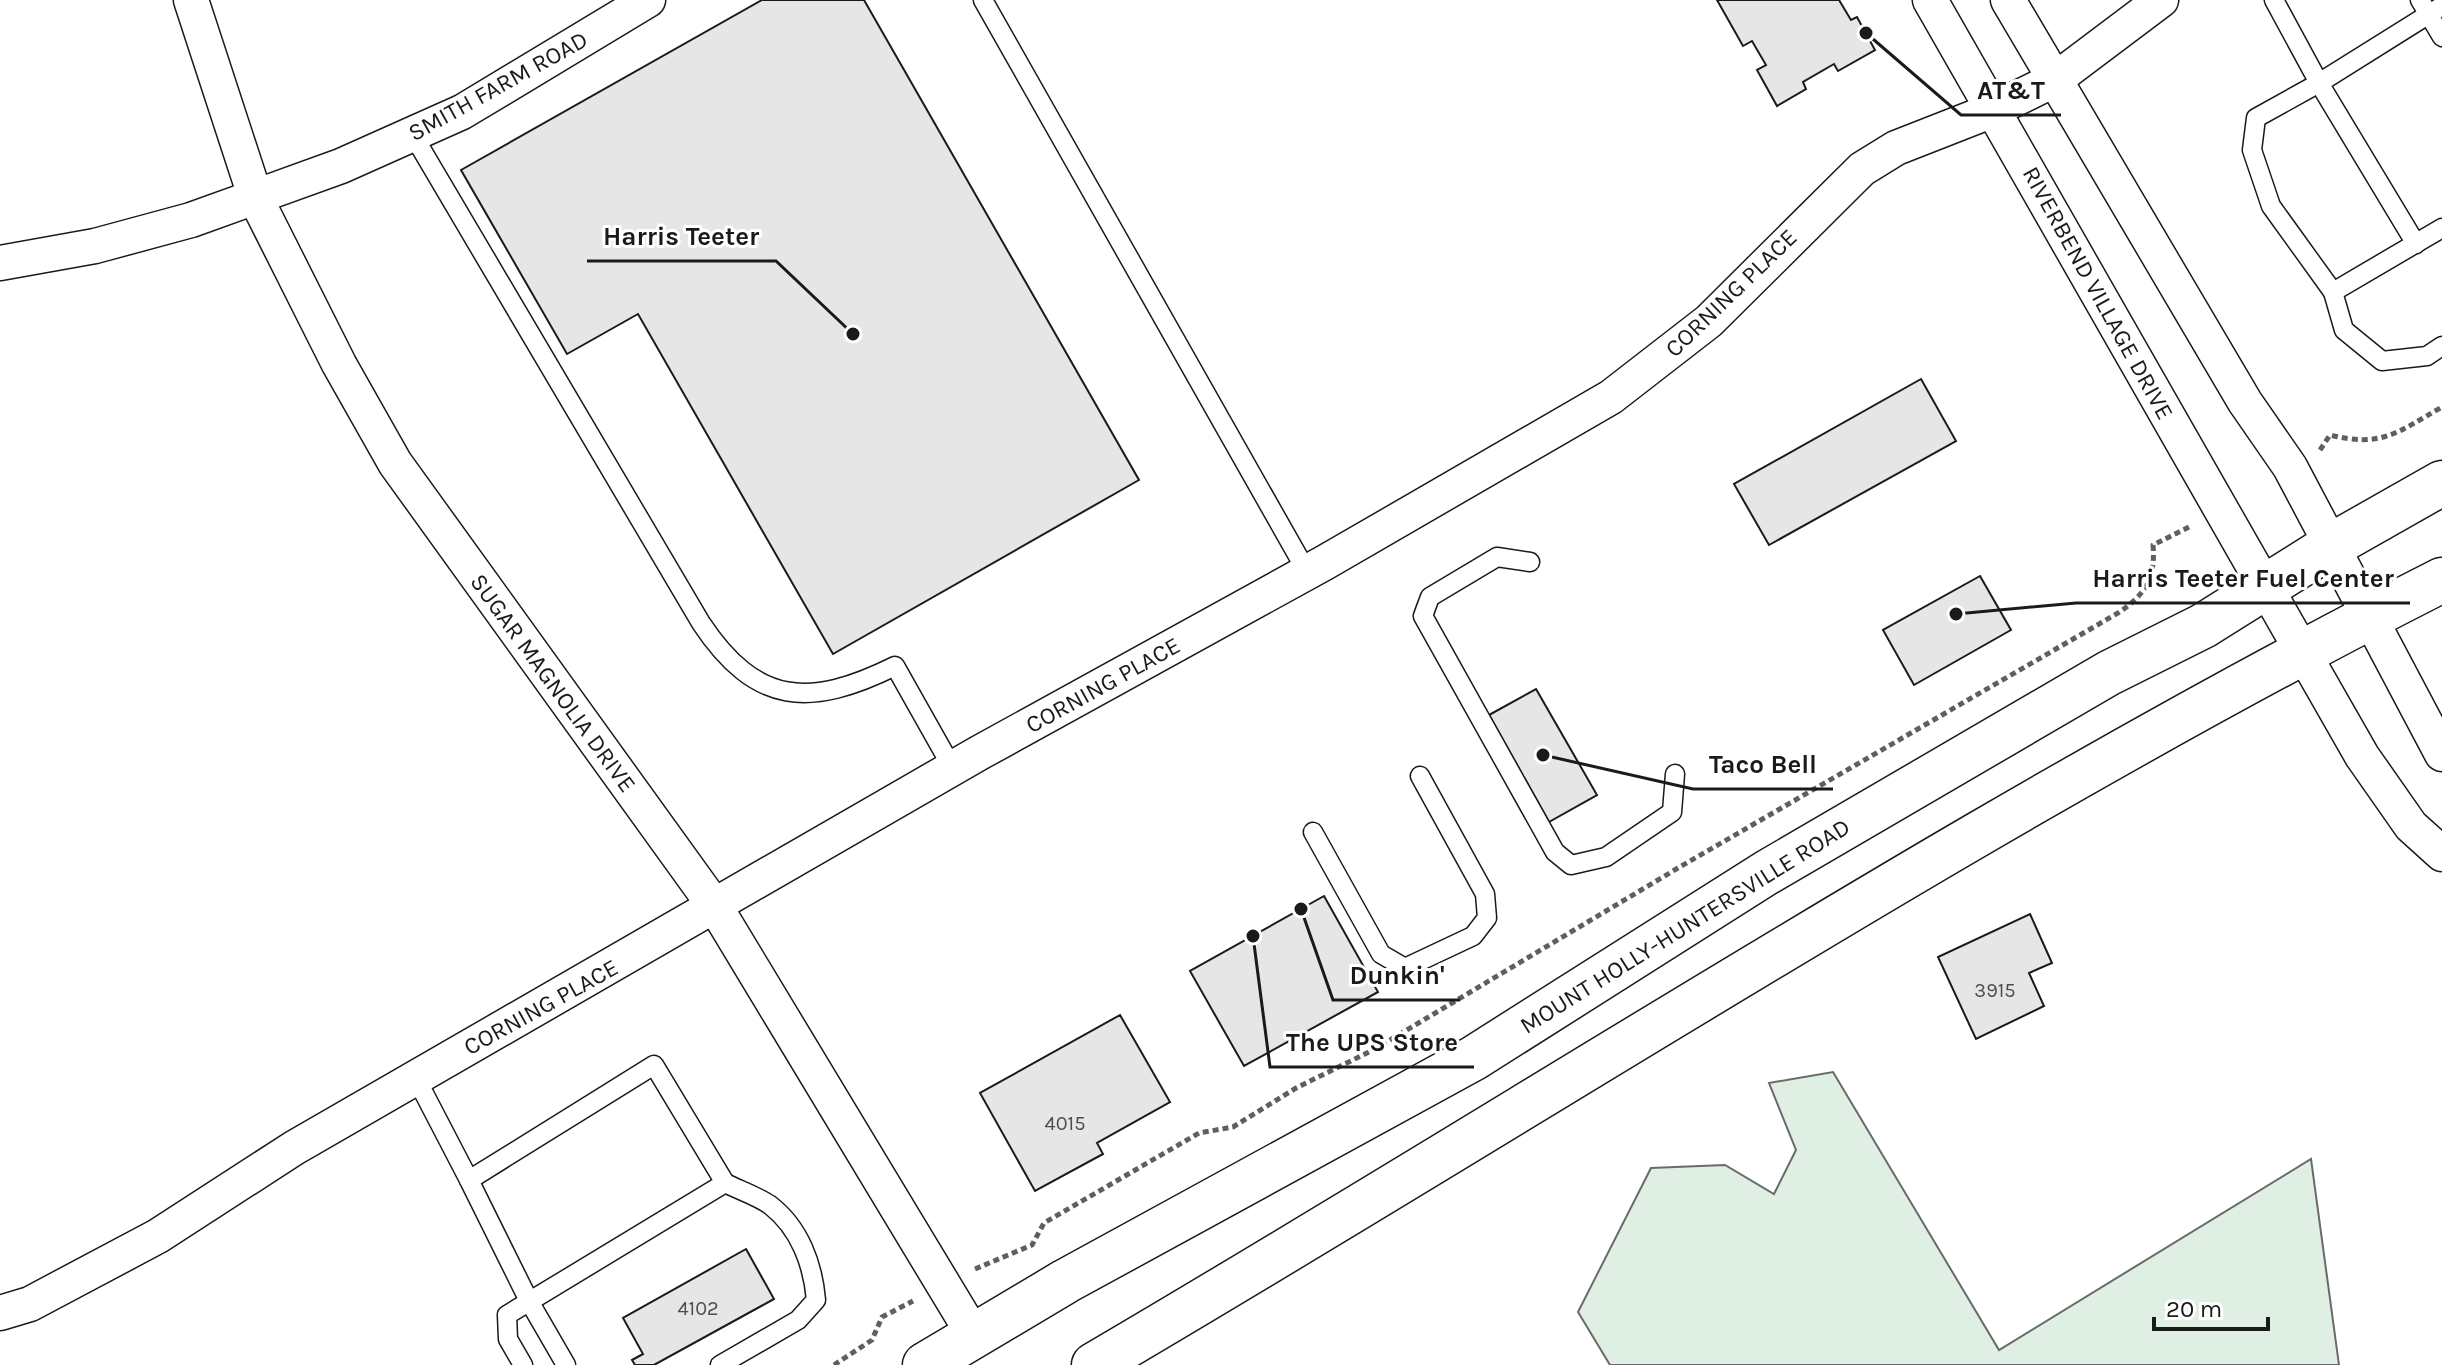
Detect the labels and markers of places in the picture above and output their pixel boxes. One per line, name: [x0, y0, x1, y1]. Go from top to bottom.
callout: AT&T: [1961, 65, 2061, 115]
callout: Harris Teeter: [587, 211, 776, 261]
callout: Harris Teeter Fuel Center: [2076, 553, 2410, 603]
callout: Taco Bell: [1693, 739, 1833, 789]
callout: Dunkin': [1333, 950, 1460, 1000]
callout: The UPS Store: [1270, 1017, 1474, 1067]

